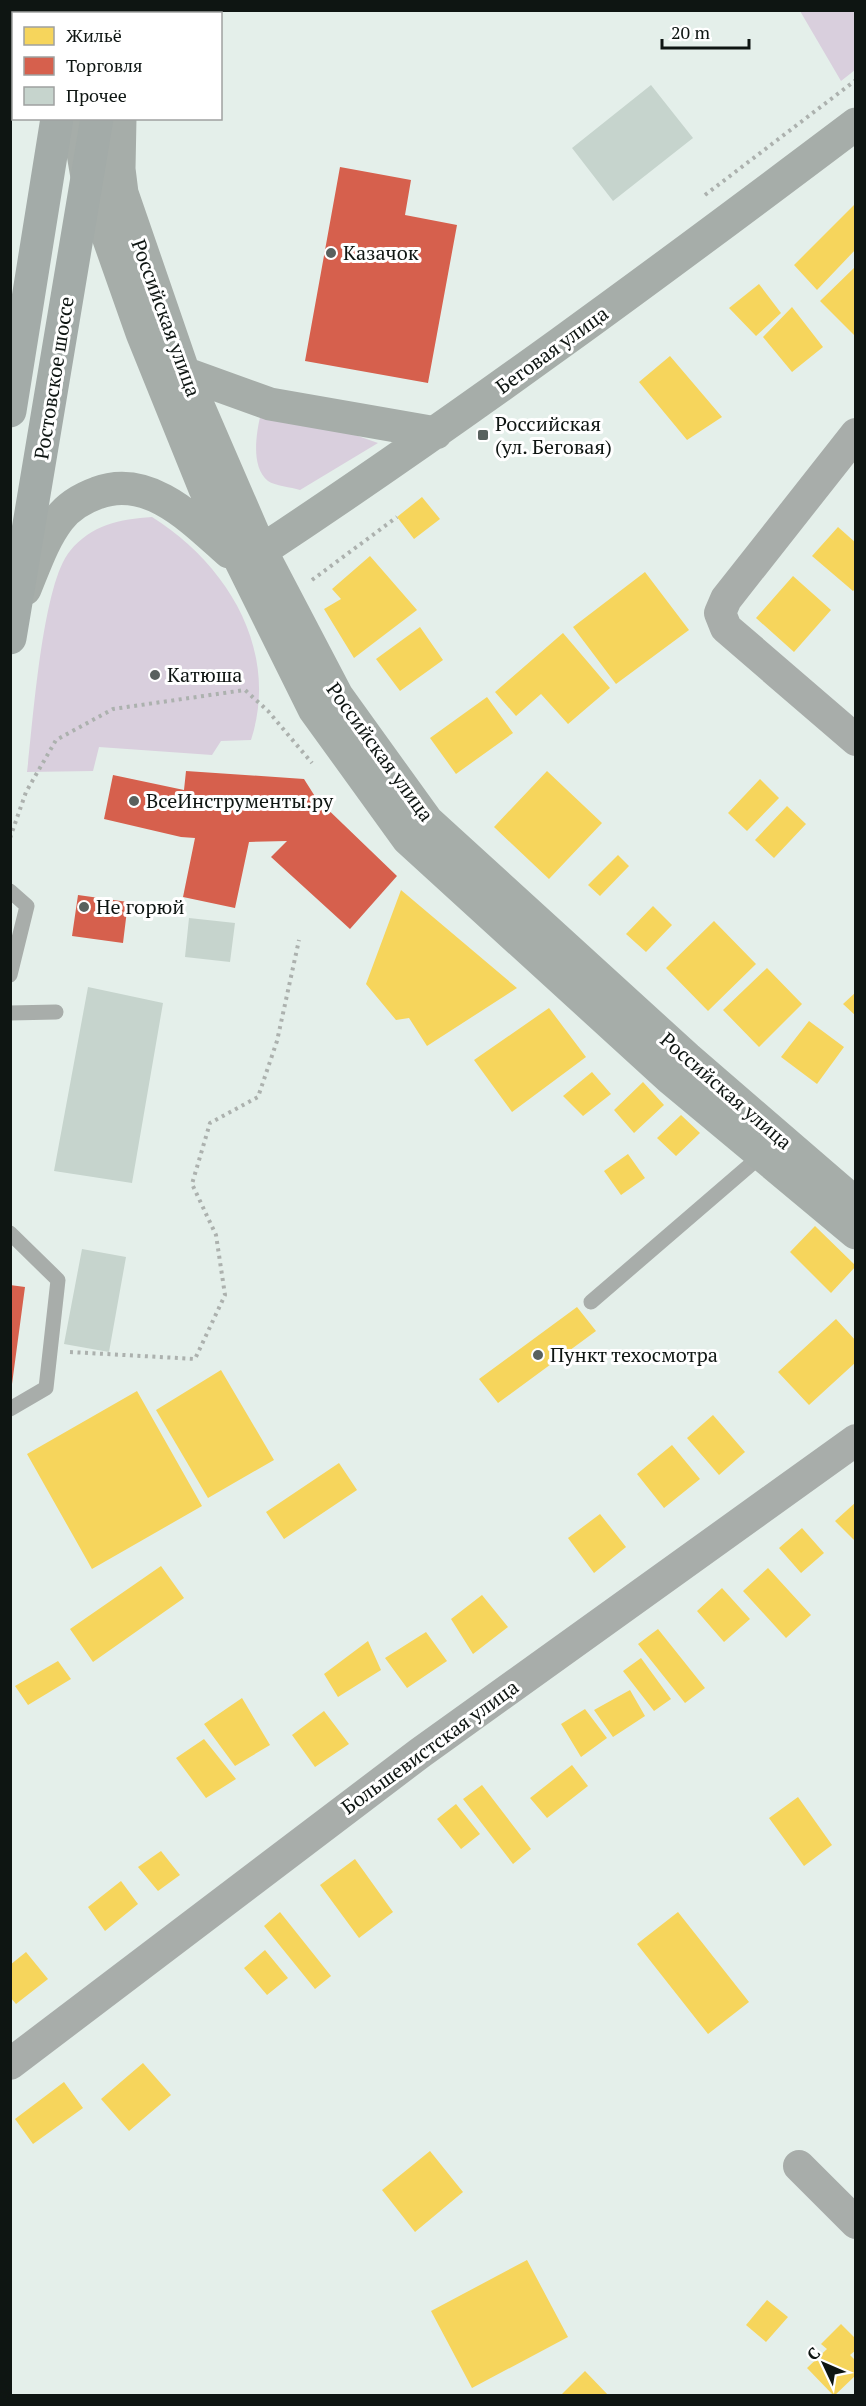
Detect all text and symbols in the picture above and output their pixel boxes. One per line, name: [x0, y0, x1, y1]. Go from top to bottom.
legend: [12, 12, 222, 120]
scale bar: [662, 12, 749, 50]
text: 20 m: [671, 20, 711, 44]
text: Жильё: [66, 23, 122, 47]
text: Торговля: [66, 53, 143, 77]
text: Прочее: [66, 83, 127, 107]
street label: Российская улица: [125, 235, 208, 400]
place label: Казачок: [343, 239, 419, 266]
marker: Казачок: [324, 246, 338, 260]
street label: Ростовское шоссе: [27, 295, 80, 461]
street label: Беговая улица: [490, 300, 613, 400]
place label: Российская (ул. Беговая): [495, 410, 612, 460]
marker: Российская (ул. Беговая): [476, 428, 490, 442]
place label: Катюша: [167, 661, 242, 688]
marker: Катюша: [148, 668, 162, 682]
street label: Российская улица: [321, 677, 440, 827]
place label: ВсеИнструменты.ру: [146, 787, 334, 814]
marker: ВсеИнструменты.ру: [127, 794, 141, 808]
place label: Не горюй: [96, 893, 184, 920]
marker: Не горюй: [77, 900, 91, 914]
street label: Российская улица: [655, 1026, 798, 1155]
place label: Пункт техосмотра: [550, 1341, 718, 1368]
marker: Пункт техосмотра: [531, 1348, 545, 1362]
street label: Большевистская улица: [336, 1673, 524, 1820]
north arrow: [794, 2334, 854, 2394]
text: С: [802, 2342, 825, 2365]

